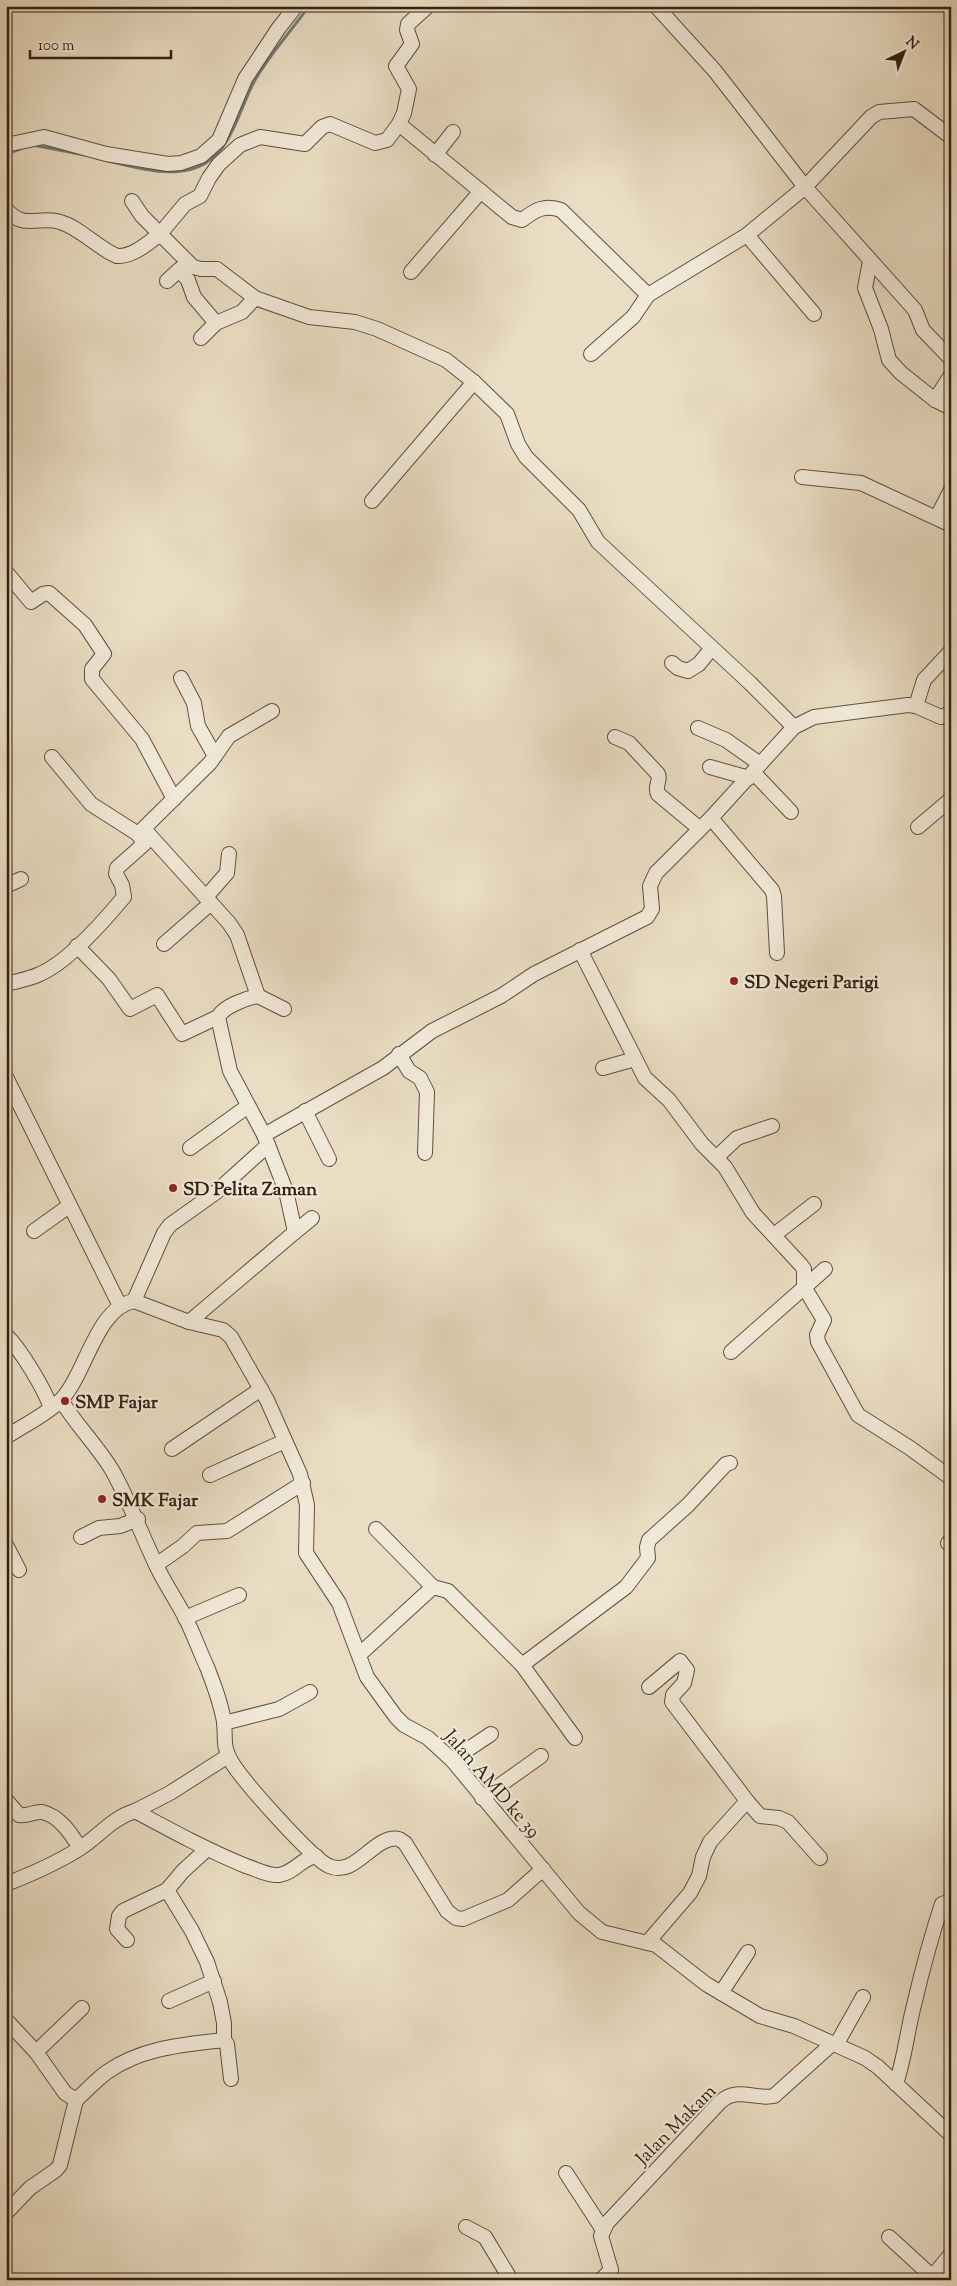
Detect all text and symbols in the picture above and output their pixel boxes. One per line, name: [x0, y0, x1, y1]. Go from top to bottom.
scale bar: [30, 28, 171, 60]
north arrow: [880, 28, 930, 78]
text: N: [901, 33, 922, 55]
text: 100 m: [38, 36, 75, 57]
place label: SD Negeri Parigi: [744, 970, 879, 997]
marker: SD Negeri Parigi: [728, 975, 740, 987]
place label: SD Pelita Zaman: [183, 1177, 318, 1204]
marker: SD Pelita Zaman: [167, 1182, 179, 1194]
place label: SMP Fajar: [75, 1390, 159, 1417]
marker: SMP Fajar: [59, 1395, 71, 1407]
place label: SMK Fajar: [112, 1488, 199, 1515]
marker: SMK Fajar: [96, 1493, 108, 1505]
street label: Jalan AMD ke 39: [436, 1724, 546, 1845]
street label: Jalan Makam: [630, 2079, 724, 2173]

